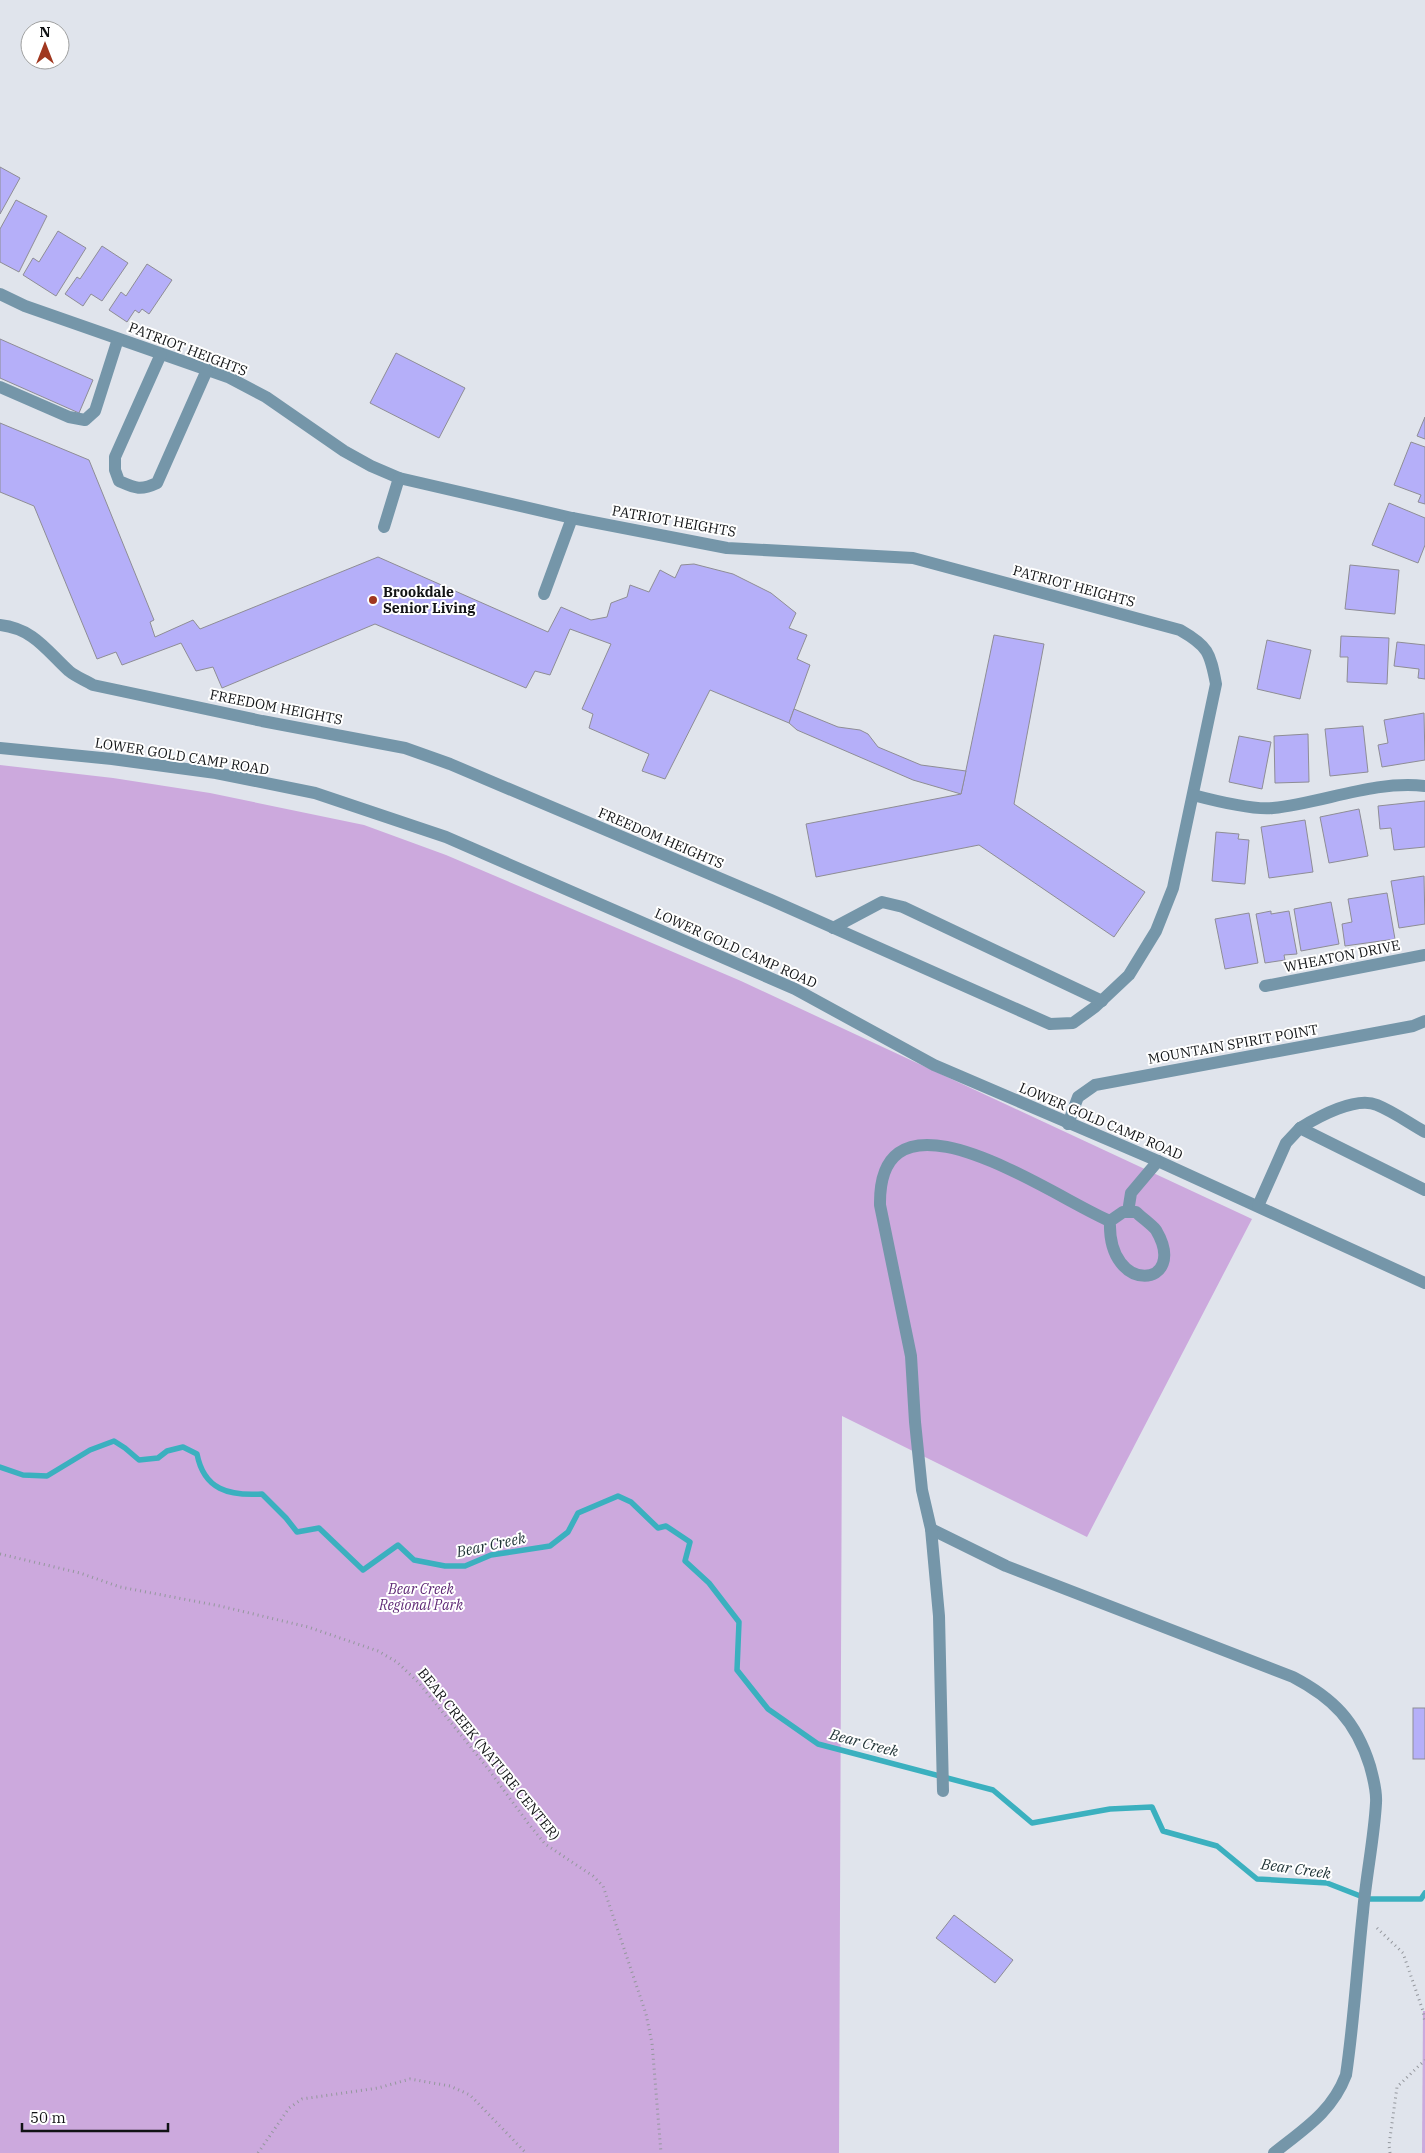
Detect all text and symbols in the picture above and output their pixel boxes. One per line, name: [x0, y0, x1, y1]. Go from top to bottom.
north arrow: [20, 20, 70, 70]
text: N: [39, 23, 51, 41]
street label: PATRIOT HEIGHTS: [126, 318, 250, 380]
street label: PATRIOT HEIGHTS: [610, 501, 738, 541]
street label: PATRIOT HEIGHTS: [1011, 561, 1137, 611]
place label: Brookdale Senior Living: [383, 583, 476, 617]
marker: Brookdale Senior Living: [367, 594, 379, 606]
street label: FREEDOM HEIGHTS: [208, 685, 344, 729]
street label: LOWER GOLD CAMP ROAD: [94, 733, 270, 779]
street label: FREEDOM HEIGHTS: [595, 803, 727, 873]
street label: LOWER GOLD CAMP ROAD: [652, 904, 820, 992]
street label: WHEATON DRIVE: [1282, 936, 1402, 976]
street label: MOUNTAIN SPIRIT POINT: [1147, 1020, 1319, 1068]
street label: LOWER GOLD CAMP ROAD: [1016, 1078, 1186, 1164]
water label: Bear Creek: [454, 1528, 527, 1561]
park label: Bear Creek Regional Park: [378, 1580, 464, 1614]
street label: BEAR CREEK (NATURE CENTER): [414, 1664, 564, 1844]
water label: Bear Creek: [827, 1724, 901, 1761]
water label: Bear Creek: [1259, 1854, 1332, 1883]
scale bar: [22, 2100, 169, 2132]
text: 50 m: [30, 2108, 66, 2127]

